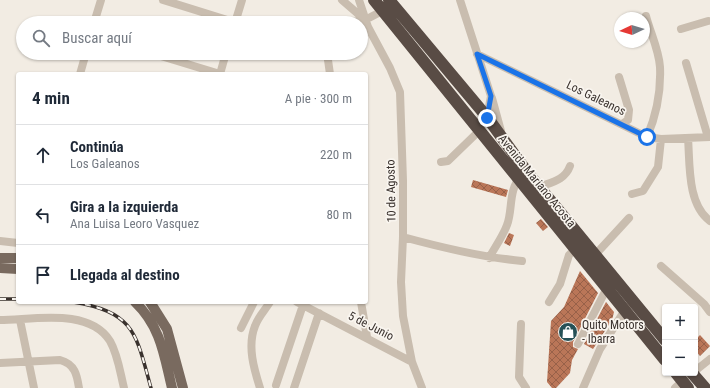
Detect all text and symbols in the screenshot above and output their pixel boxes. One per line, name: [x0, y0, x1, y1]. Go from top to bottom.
north arrow: [614, 12, 650, 48]
search box: [16, 16, 368, 60]
icon: search: [30, 27, 52, 49]
text: Buscar aquí: [62, 29, 132, 47]
street label: Los Galeanos: [564, 78, 628, 118]
text: 4 min: [32, 88, 70, 108]
text: A pie · 300 m: [285, 91, 352, 106]
route end: [478, 109, 496, 127]
route start: [638, 128, 656, 146]
street label: Avenida Mariano Acosta: [495, 132, 579, 230]
text: Continúa: [70, 138, 124, 156]
icon: ahead: [32, 144, 54, 166]
text: 220 m: [320, 147, 352, 162]
text: Los Galeanos: [70, 156, 140, 171]
street label: 10 de Agosto: [383, 160, 399, 222]
text: Gira a la izquierda: [70, 198, 178, 216]
icon: left: [32, 204, 54, 226]
text: 80 m: [326, 207, 352, 222]
text: Ana Luisa Leoro Vasquez: [70, 216, 199, 231]
icon: arrive: [32, 264, 54, 286]
text: Llegada al destino: [70, 266, 180, 284]
map controls: [662, 304, 698, 376]
button: +: [662, 304, 698, 340]
street label: 5 de Junio: [346, 309, 396, 343]
place label: Quito Motors - Ibarra: [582, 318, 644, 346]
shop icon: Quito Motors - Ibarra: [557, 321, 579, 343]
button: −: [662, 340, 698, 376]

